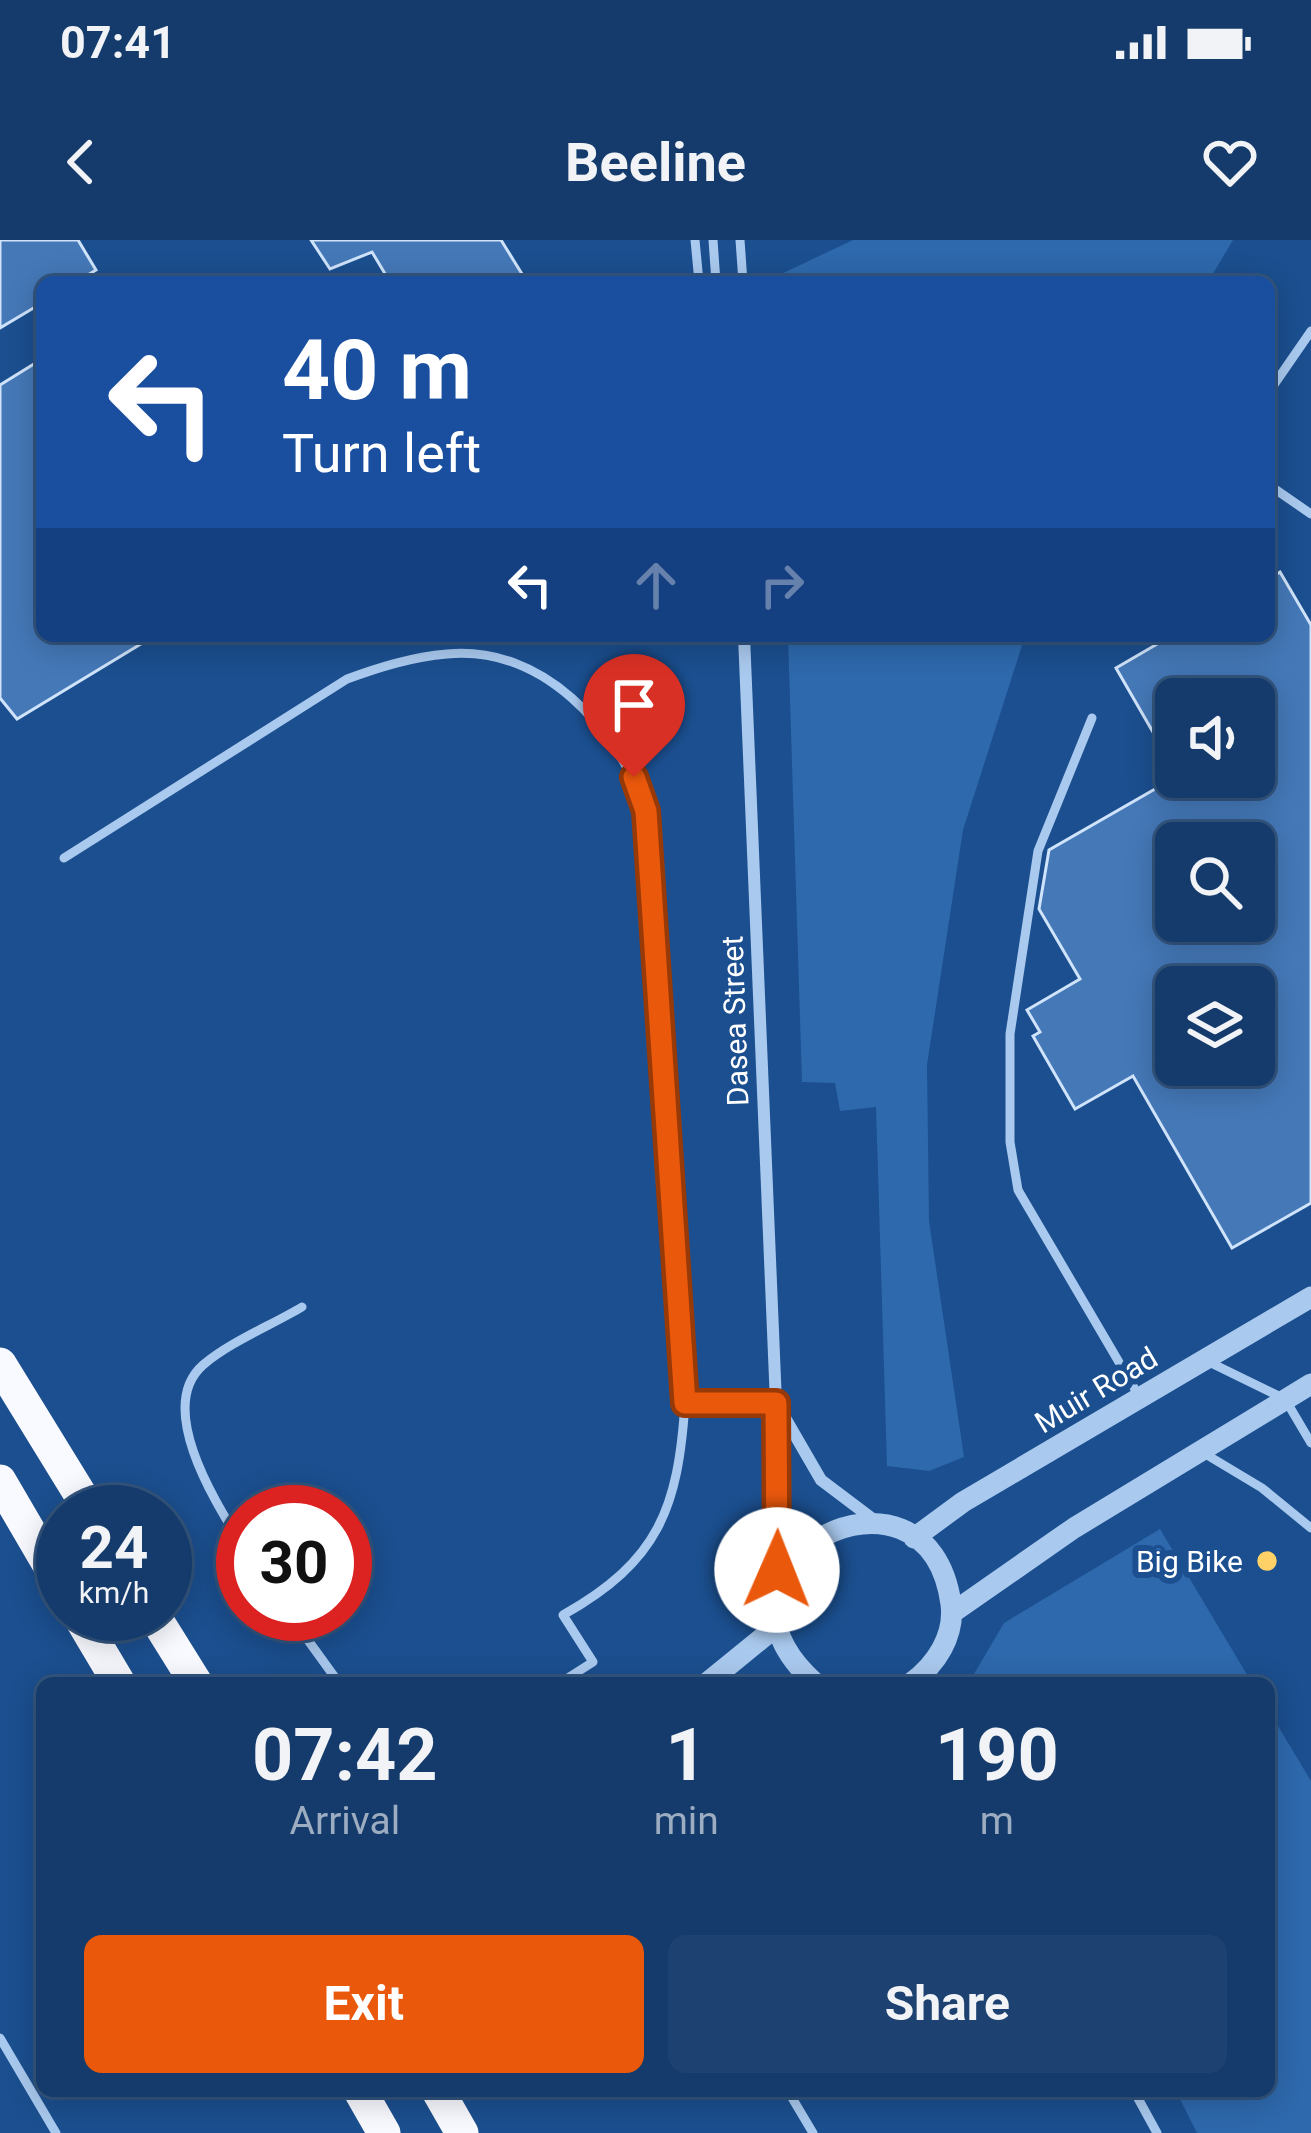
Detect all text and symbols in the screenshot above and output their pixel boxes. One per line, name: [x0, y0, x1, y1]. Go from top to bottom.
text: 07:41: [60, 16, 176, 69]
icon: back: [48, 129, 114, 195]
icon: heart: [1197, 129, 1263, 195]
text: Beeline: [565, 131, 746, 194]
text: 40 m: [282, 321, 472, 420]
icon: left: [84, 324, 240, 480]
text: Turn left: [282, 422, 481, 485]
icon: left: [497, 552, 563, 618]
icon: ahead: [623, 552, 689, 618]
icon: right: [749, 552, 815, 618]
pin: [583, 654, 685, 777]
icon: arrive: [601, 672, 667, 738]
map controls: [1155, 678, 1275, 1086]
button: sound: [1155, 678, 1275, 798]
button: search: [1155, 822, 1275, 942]
street label: Dasea Street: [715, 935, 755, 1107]
button: layers: [1155, 966, 1275, 1086]
street label: Muir Road: [1028, 1340, 1164, 1440]
speed limit sign: 30: [216, 1485, 372, 1641]
position arrow: [714, 1507, 840, 1633]
text: 24: [80, 1512, 148, 1583]
place label: Big Bike: [1136, 1544, 1243, 1579]
marker: Big Bike: [1254, 1548, 1280, 1574]
text: km/h: [79, 1575, 149, 1610]
text: 07:42: [252, 1713, 438, 1798]
text: 1: [666, 1713, 707, 1798]
text: 190: [935, 1713, 1059, 1798]
text: Arrival: [289, 1798, 400, 1844]
text: min: [654, 1798, 719, 1844]
text: m: [980, 1798, 1014, 1844]
button: Exit: [84, 1935, 644, 2073]
button: Share: [668, 1935, 1227, 2073]

